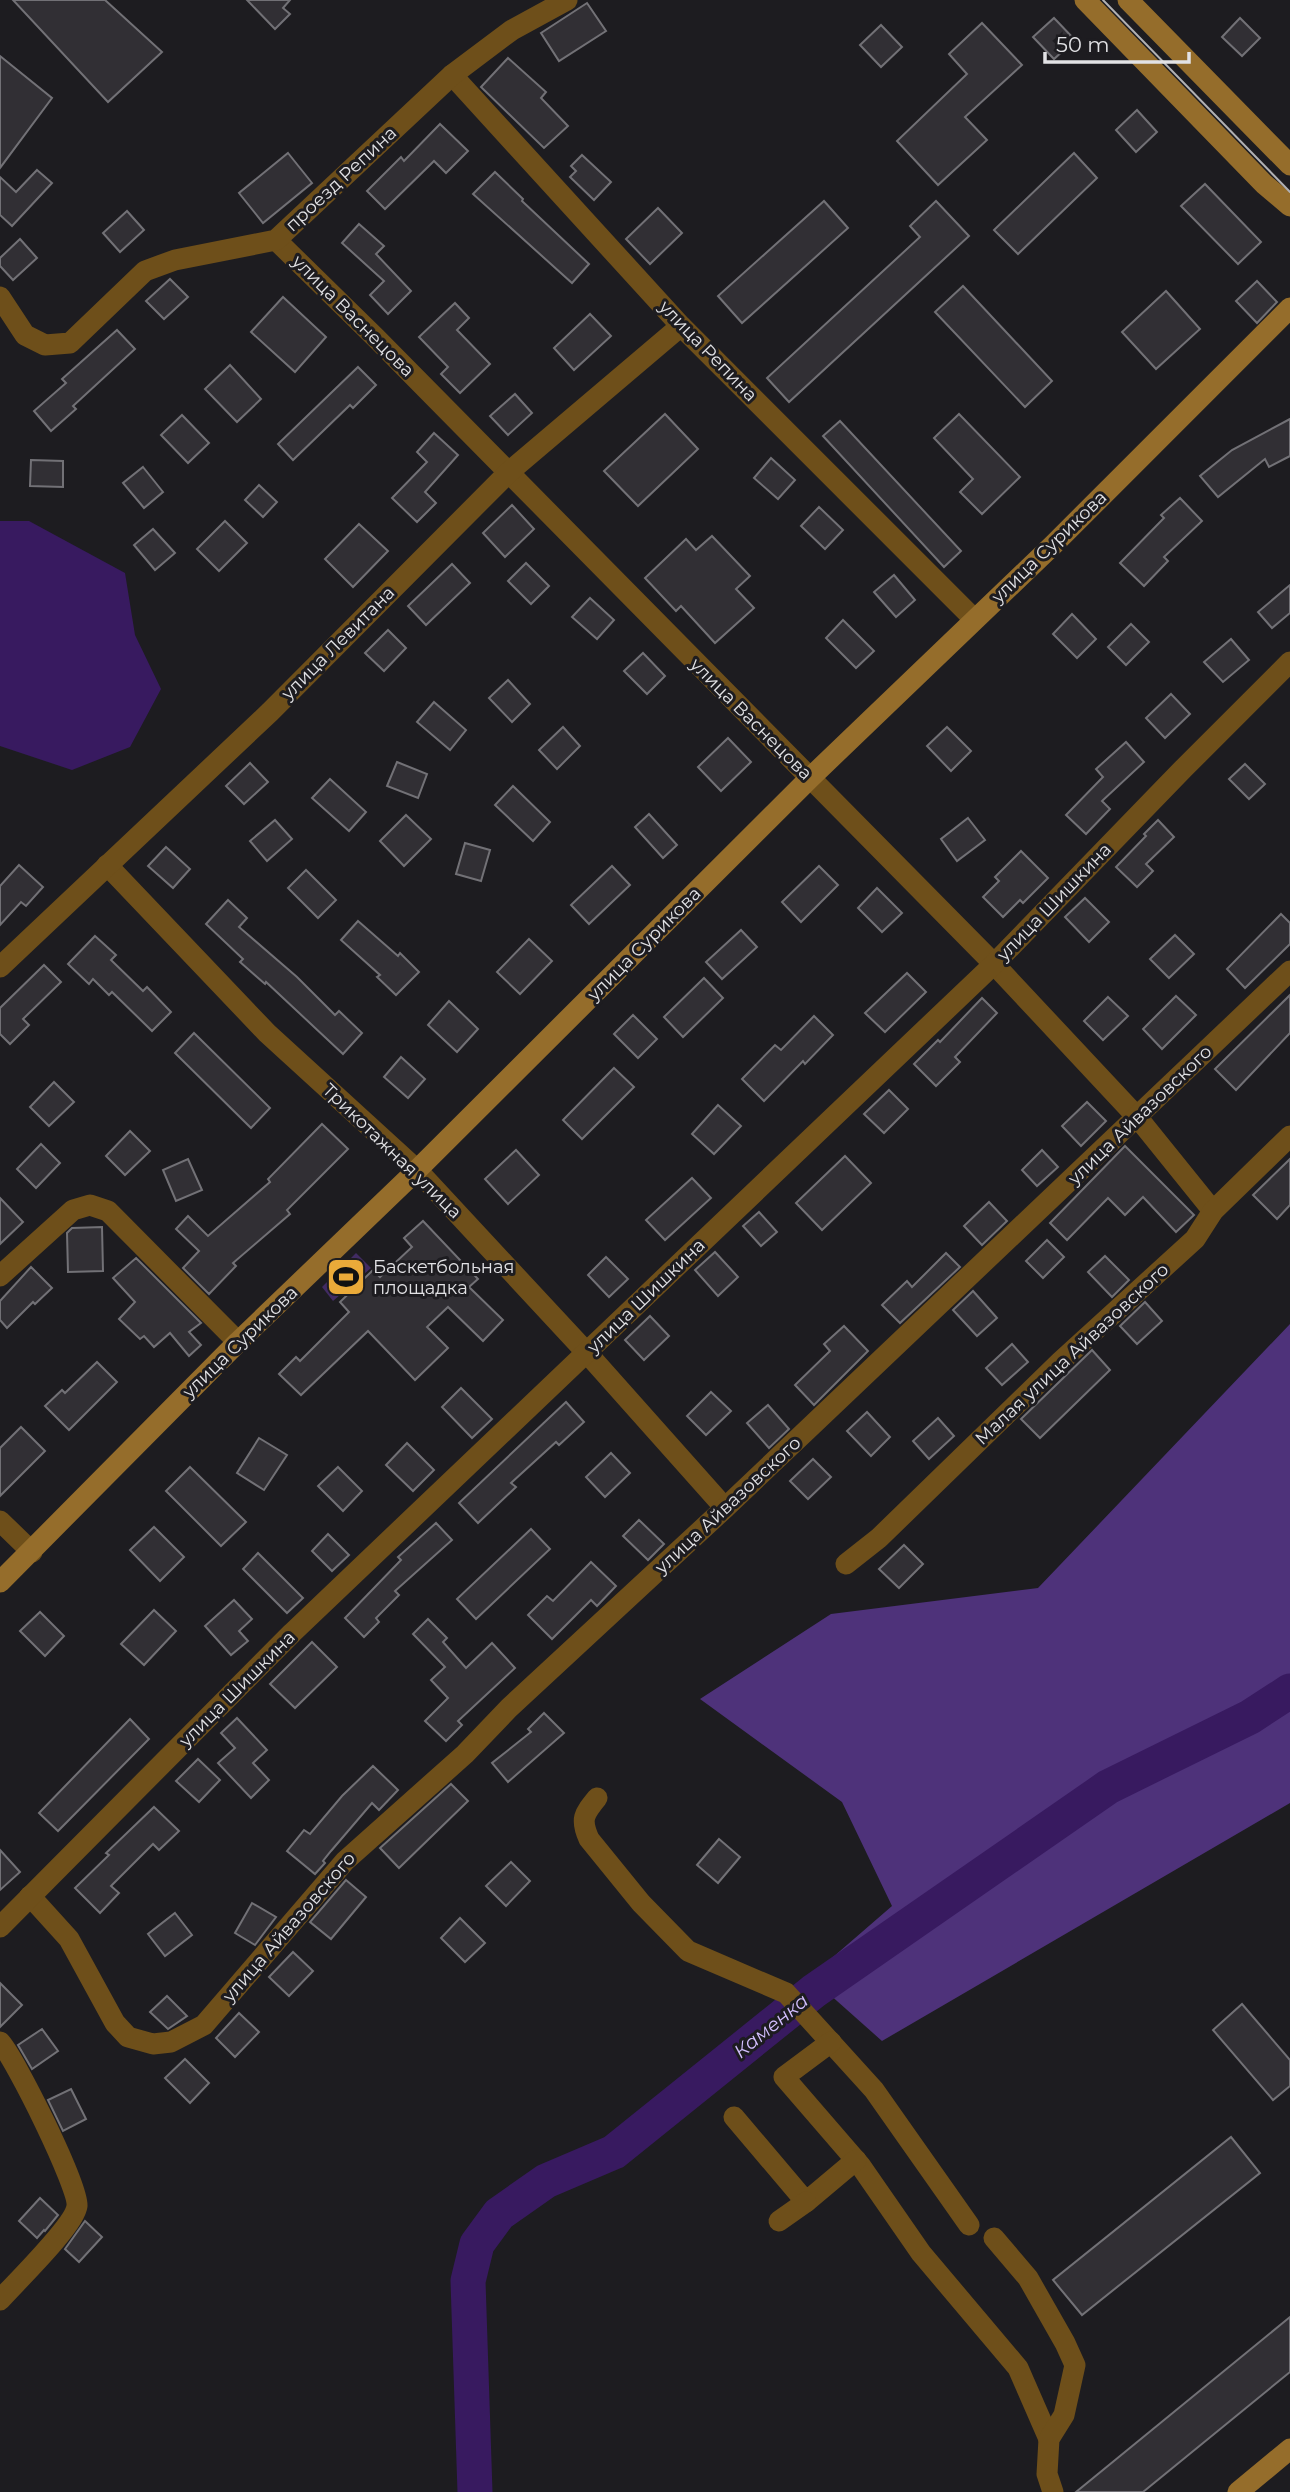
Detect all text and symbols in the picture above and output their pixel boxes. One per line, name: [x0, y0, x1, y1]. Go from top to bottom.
scale bar: [1045, 21, 1188, 65]
text: 50 m: [1056, 32, 1110, 57]
street label: проезд Репина: [281, 122, 401, 236]
street label: улица Васнецова: [287, 250, 419, 382]
street label: улица Репина: [654, 295, 762, 406]
street label: улица Сурикова: [986, 486, 1111, 608]
street label: улица Левитана: [276, 582, 399, 705]
street label: улица Васнецова: [685, 653, 817, 785]
street label: улица Шишкина: [991, 839, 1116, 966]
street label: улица Сурикова: [582, 883, 705, 1006]
street label: улица Айвазовского: [1063, 1041, 1216, 1190]
street label: Трикотажная улица: [318, 1079, 466, 1223]
street label: улица Шишкина: [582, 1234, 709, 1359]
sports icon: Баскетбольная площадка: [325, 1256, 367, 1298]
place label: Баскетбольная площадка: [373, 1256, 514, 1299]
street label: Малая улица Айвазовского: [971, 1258, 1173, 1450]
street label: улица Сурикова: [177, 1281, 302, 1403]
street label: улица Айвазовского: [650, 1432, 806, 1579]
street label: улица Шишкина: [174, 1626, 300, 1752]
street label: улица Айвазовского: [217, 1848, 360, 2007]
water label: Каменка: [729, 1989, 813, 2063]

